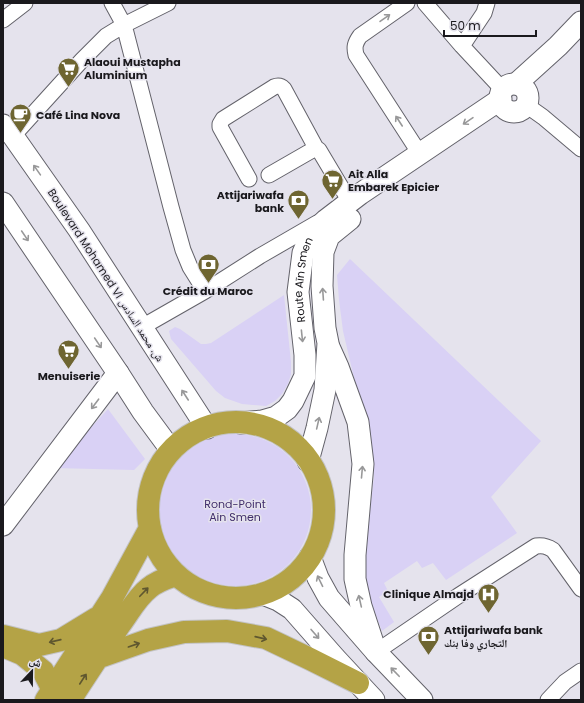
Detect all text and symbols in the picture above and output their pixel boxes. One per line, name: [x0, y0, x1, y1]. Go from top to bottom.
scale bar: [444, 12, 536, 38]
one-way arrow: [379, 14, 390, 22]
text: 50 m: [450, 17, 481, 34]
place label: Alaoui Mustapha Aluminium: [84, 54, 181, 83]
supermarket icon: Alaoui Mustapha Aluminium: [55, 55, 81, 88]
cafe icon: Café Lina Nova: [8, 102, 34, 135]
place label: Café Lina Nova: [36, 107, 120, 123]
one-way arrow: [395, 116, 403, 127]
one-way arrow: [463, 117, 474, 125]
one-way arrow: [33, 164, 41, 175]
place label: Ait Alla Embarek Epicier: [348, 166, 439, 195]
supermarket icon: Ait Alla Embarek Epicier: [319, 167, 345, 200]
street label: Boulevard Mohamed VI ش. محمد السادس: [44, 185, 168, 365]
place label: Attijariwafa bank: [217, 187, 284, 216]
bank icon: Attijariwafa bank: [286, 188, 312, 221]
one-way arrow: [21, 230, 29, 241]
street label: Route Aïn Smen: [290, 235, 317, 323]
bank icon: Crédit du Maroc: [195, 252, 221, 285]
place label: Crédit du Maroc: [163, 283, 254, 299]
one-way arrow: [319, 288, 326, 301]
one-way arrow: [298, 329, 306, 342]
supermarket icon: Menuiserie: [56, 337, 82, 370]
one-way arrow: [94, 337, 102, 348]
place label: Menuiserie: [38, 368, 101, 384]
one-way arrow: [181, 390, 189, 401]
one-way arrow: [90, 398, 99, 409]
one-way arrow: [314, 417, 322, 430]
one-way arrow: [359, 466, 366, 479]
park label: Rond-Point Ain Smen: [204, 496, 266, 525]
one-way arrow: [316, 575, 323, 587]
hospital icon: Clinique Almajd: [476, 581, 502, 614]
place label: Clinique Almajd: [383, 586, 474, 602]
one-way arrow: [139, 587, 149, 597]
one-way arrow: [356, 595, 364, 608]
place label: Attijariwafa bank التجاري وفا بنك: [444, 622, 543, 652]
bank icon: Attijariwafa bank التجاري وفا بنك: [415, 623, 441, 656]
one-way arrow: [310, 629, 319, 639]
one-way arrow: [254, 634, 267, 642]
one-way arrow: [49, 638, 62, 646]
one-way arrow: [127, 641, 140, 648]
north arrow: [12, 651, 52, 691]
text: ش: [27, 652, 44, 671]
one-way arrow: [390, 667, 400, 677]
one-way arrow: [80, 673, 88, 685]

